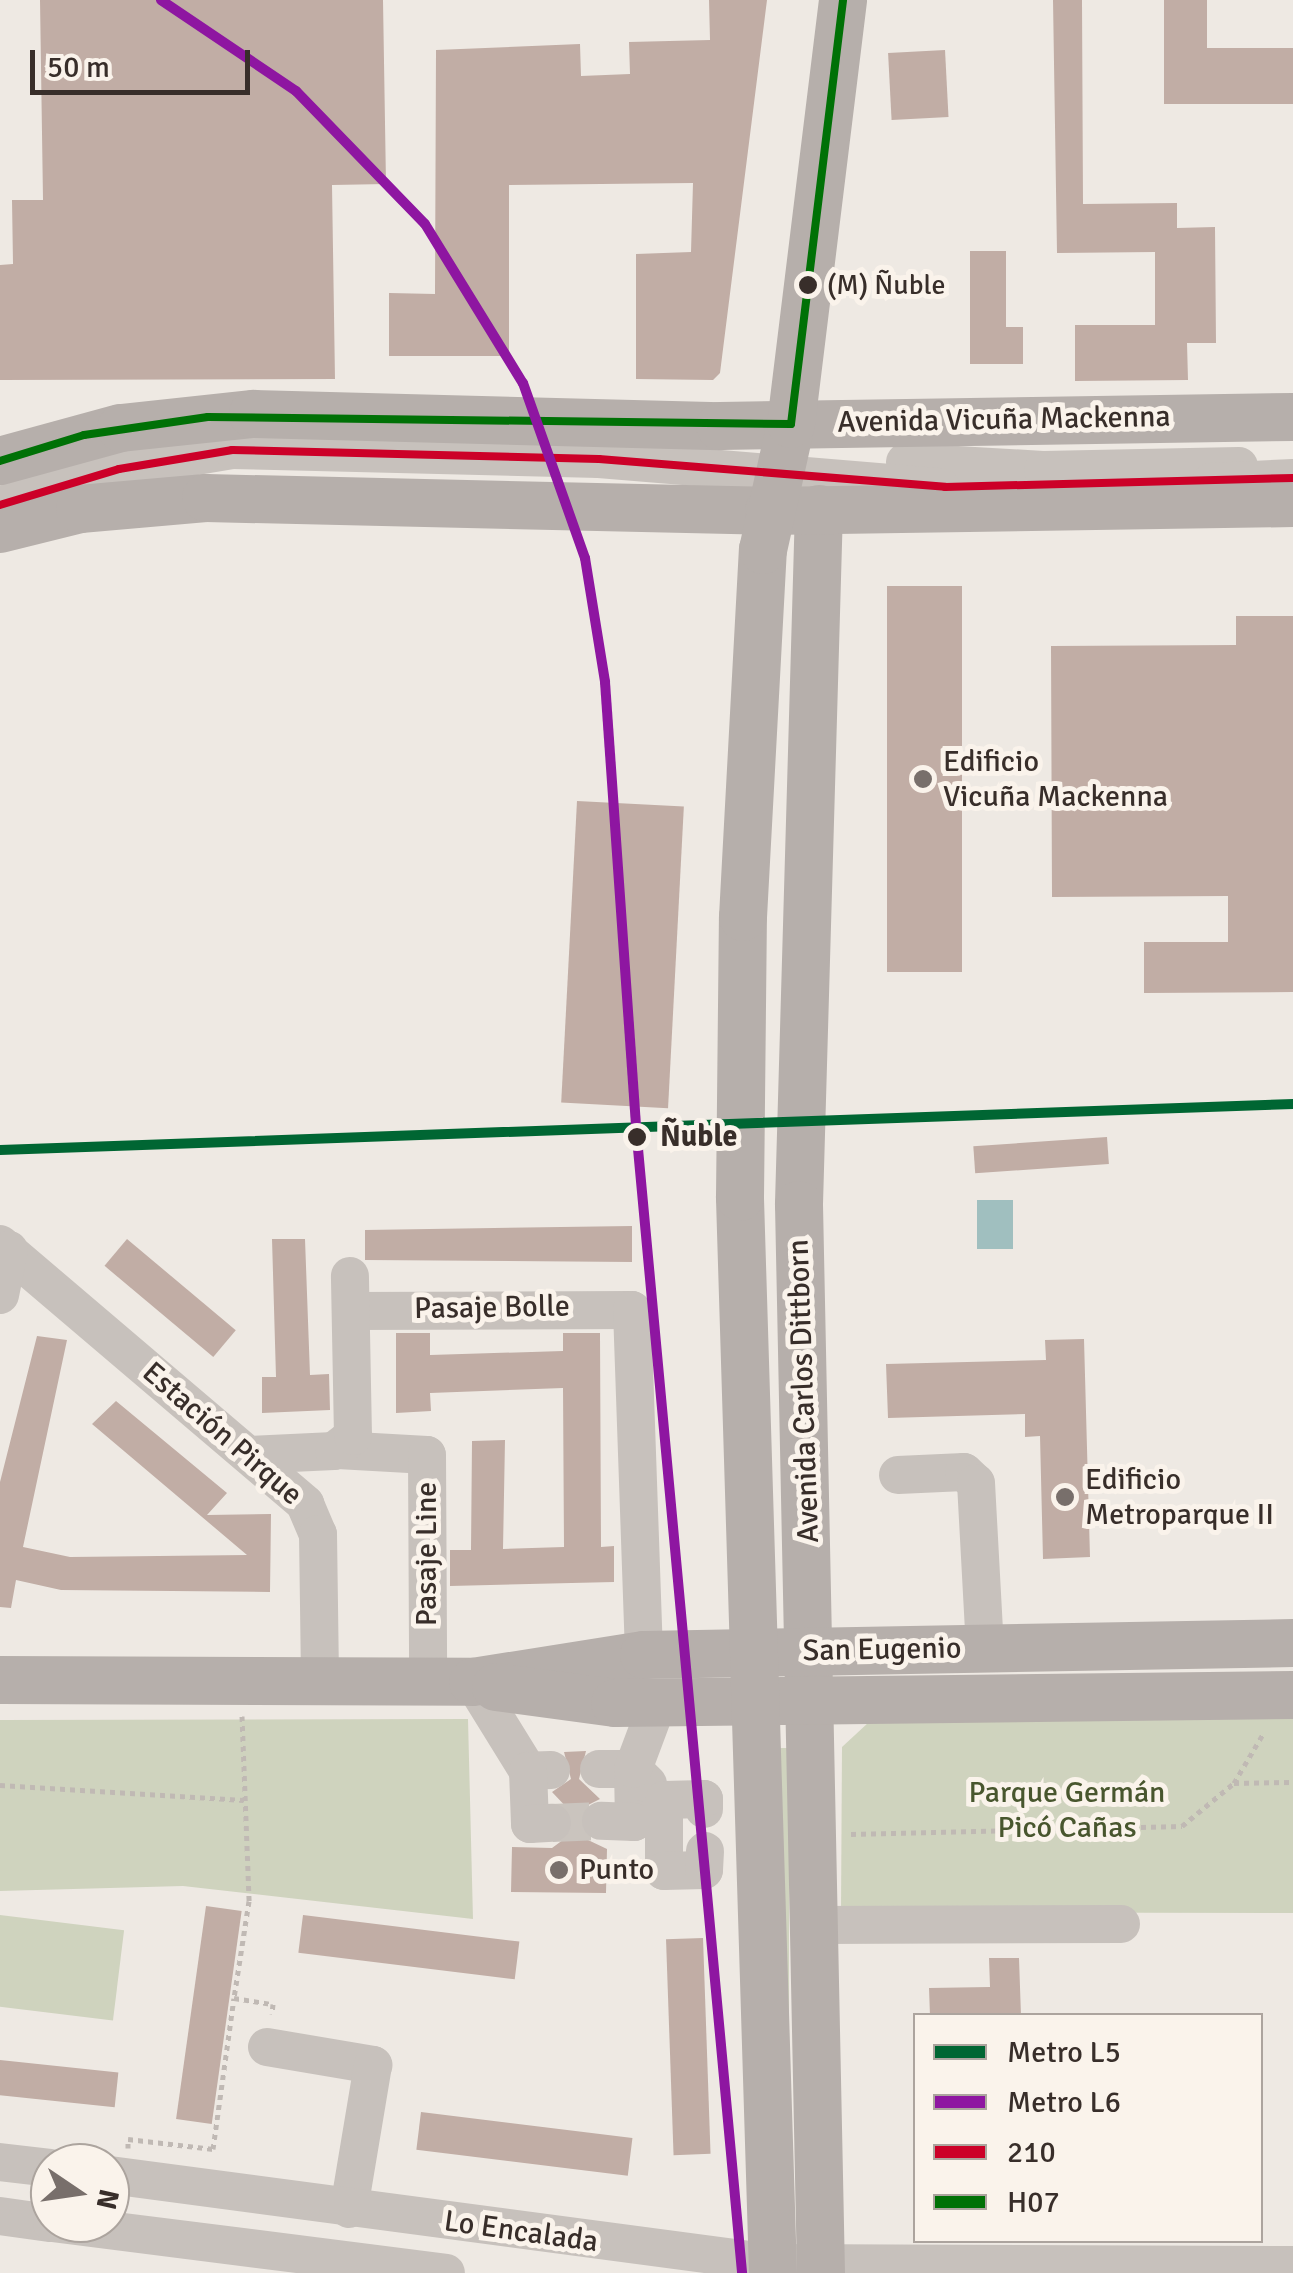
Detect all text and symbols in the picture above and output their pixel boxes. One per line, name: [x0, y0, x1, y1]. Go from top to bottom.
scale bar: [35, 30, 255, 92]
text: 50 m: [47, 49, 110, 86]
place label: (M) Ñuble: [827, 268, 945, 302]
marker: (M) Ñuble: [798, 275, 818, 295]
street label: Avenida Vicuña Mackenna: [837, 399, 1171, 441]
place label: Edificio Vicuña Mackenna: [943, 744, 1168, 814]
marker: Edificio Vicuña Mackenna: [912, 768, 934, 790]
place label: Ñuble: [660, 1119, 737, 1155]
marker: Ñuble: [624, 1124, 650, 1150]
street label: Avenida Carlos Dittborn: [781, 1239, 827, 1543]
street label: Pasaje Bolle: [414, 1289, 570, 1327]
street label: Estación Pirque: [135, 1355, 309, 1513]
place label: Edificio Metroparque II: [1085, 1462, 1274, 1532]
street label: Pasaje Line: [409, 1482, 445, 1626]
marker: Edificio Metroparque II: [1054, 1486, 1076, 1508]
street label: San Eugenio: [802, 1631, 962, 1669]
park label: Parque Germán Picó Cañas: [969, 1775, 1165, 1846]
place label: Punto: [579, 1852, 654, 1888]
marker: Punto: [548, 1859, 570, 1881]
legend: [913, 2013, 1263, 2243]
text: Metro L5: [1007, 2034, 1121, 2071]
text: Metro L6: [1007, 2084, 1121, 2121]
text: 210: [1007, 2134, 1056, 2171]
north arrow: [30, 2143, 130, 2243]
text: H07: [1007, 2184, 1060, 2221]
text: N: [89, 2186, 126, 2213]
street label: Lo Encalada: [442, 2203, 600, 2261]

